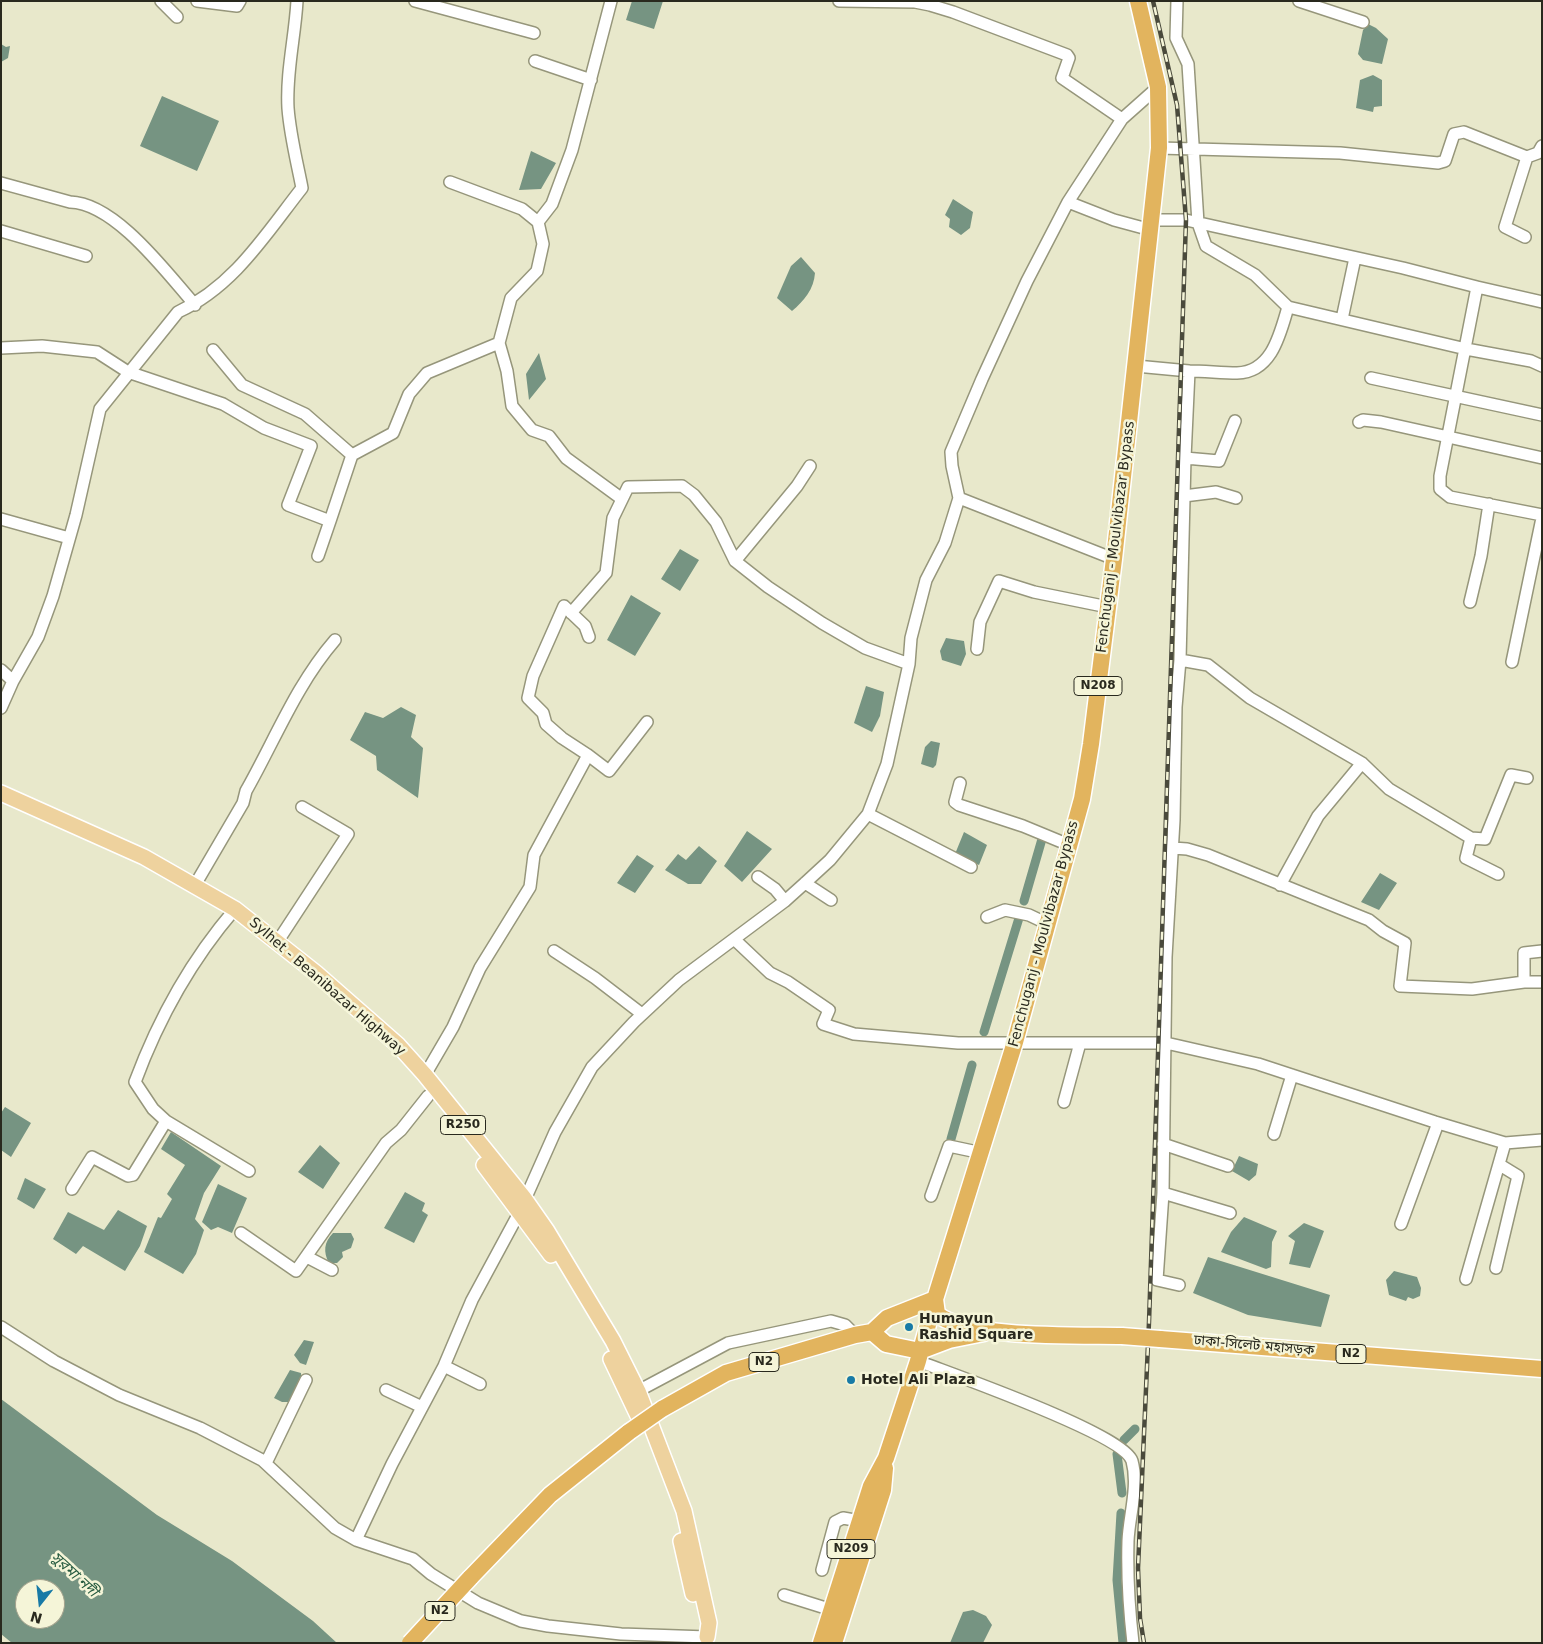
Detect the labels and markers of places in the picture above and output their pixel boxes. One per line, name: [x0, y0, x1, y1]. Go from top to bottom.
place label: Humayun Rashid Square: [919, 1311, 1033, 1344]
marker: Humayun Rashid Square: [903, 1321, 915, 1333]
place label: Hotel Ali Plaza: [861, 1372, 976, 1388]
marker: Hotel Ali Plaza: [845, 1374, 857, 1386]

